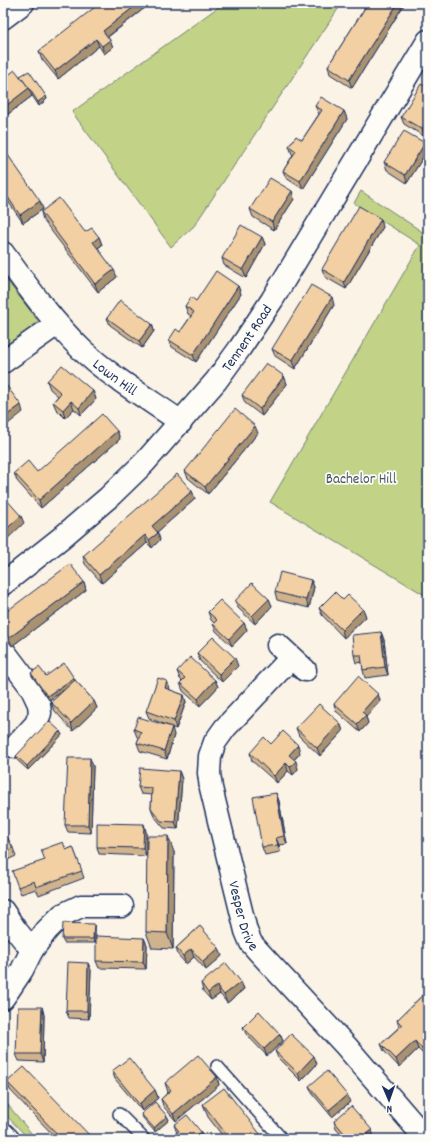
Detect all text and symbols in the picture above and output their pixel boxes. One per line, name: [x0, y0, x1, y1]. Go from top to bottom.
street label: Tennent Road: [217, 301, 279, 377]
street label: Lown Hill: [87, 354, 141, 402]
park label: Bachelor Hill: [326, 469, 397, 491]
street label: Vesper Drive: [221, 879, 263, 957]
north arrow: [369, 1080, 409, 1120]
text: N: [386, 1100, 392, 1116]

